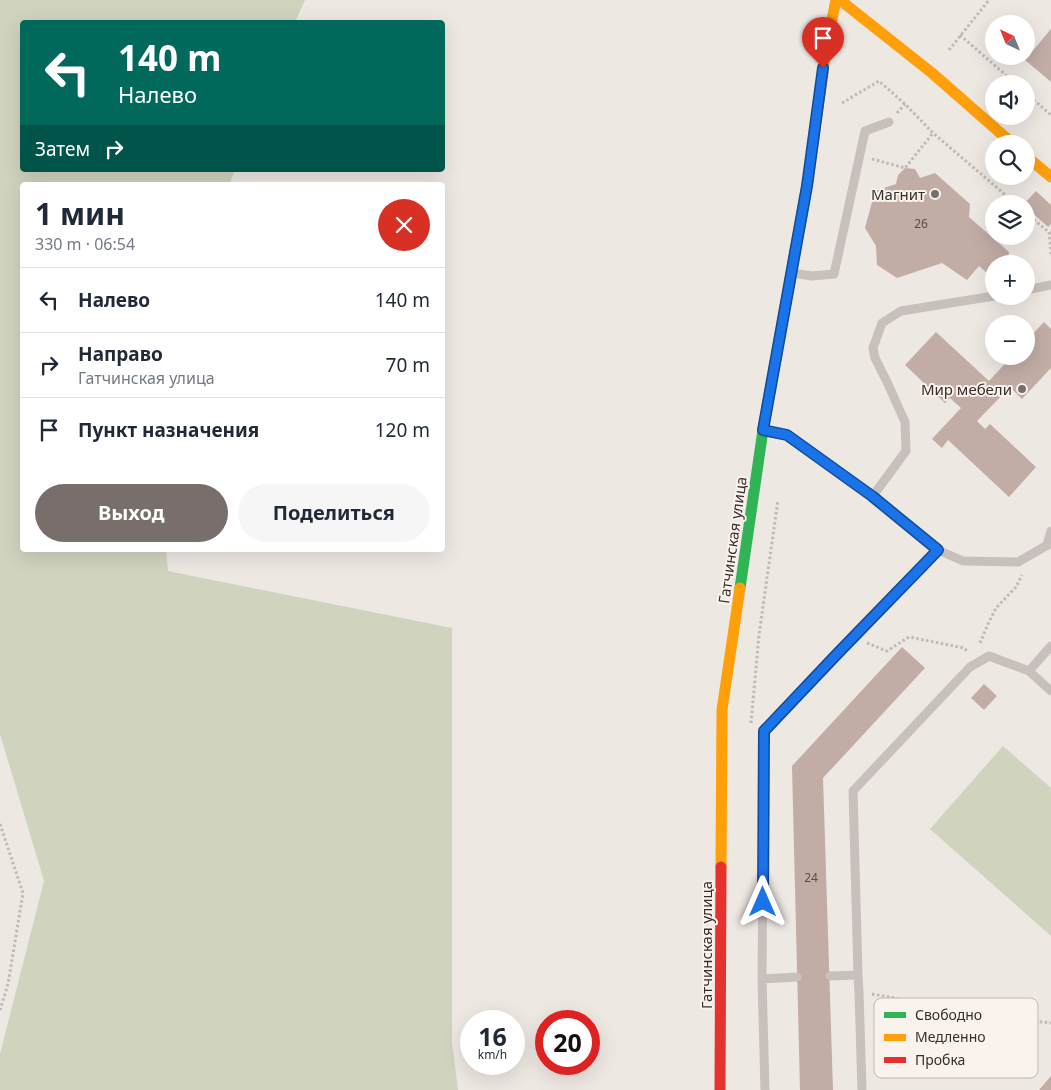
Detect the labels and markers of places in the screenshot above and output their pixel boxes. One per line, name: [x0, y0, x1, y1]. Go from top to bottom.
pin: [802, 17, 844, 68]
place label: Магнит: [871, 184, 925, 204]
marker: Магнит: [929, 188, 941, 200]
place label: Мир мебели: [921, 379, 1012, 399]
marker: Мир мебели: [1016, 383, 1028, 395]

